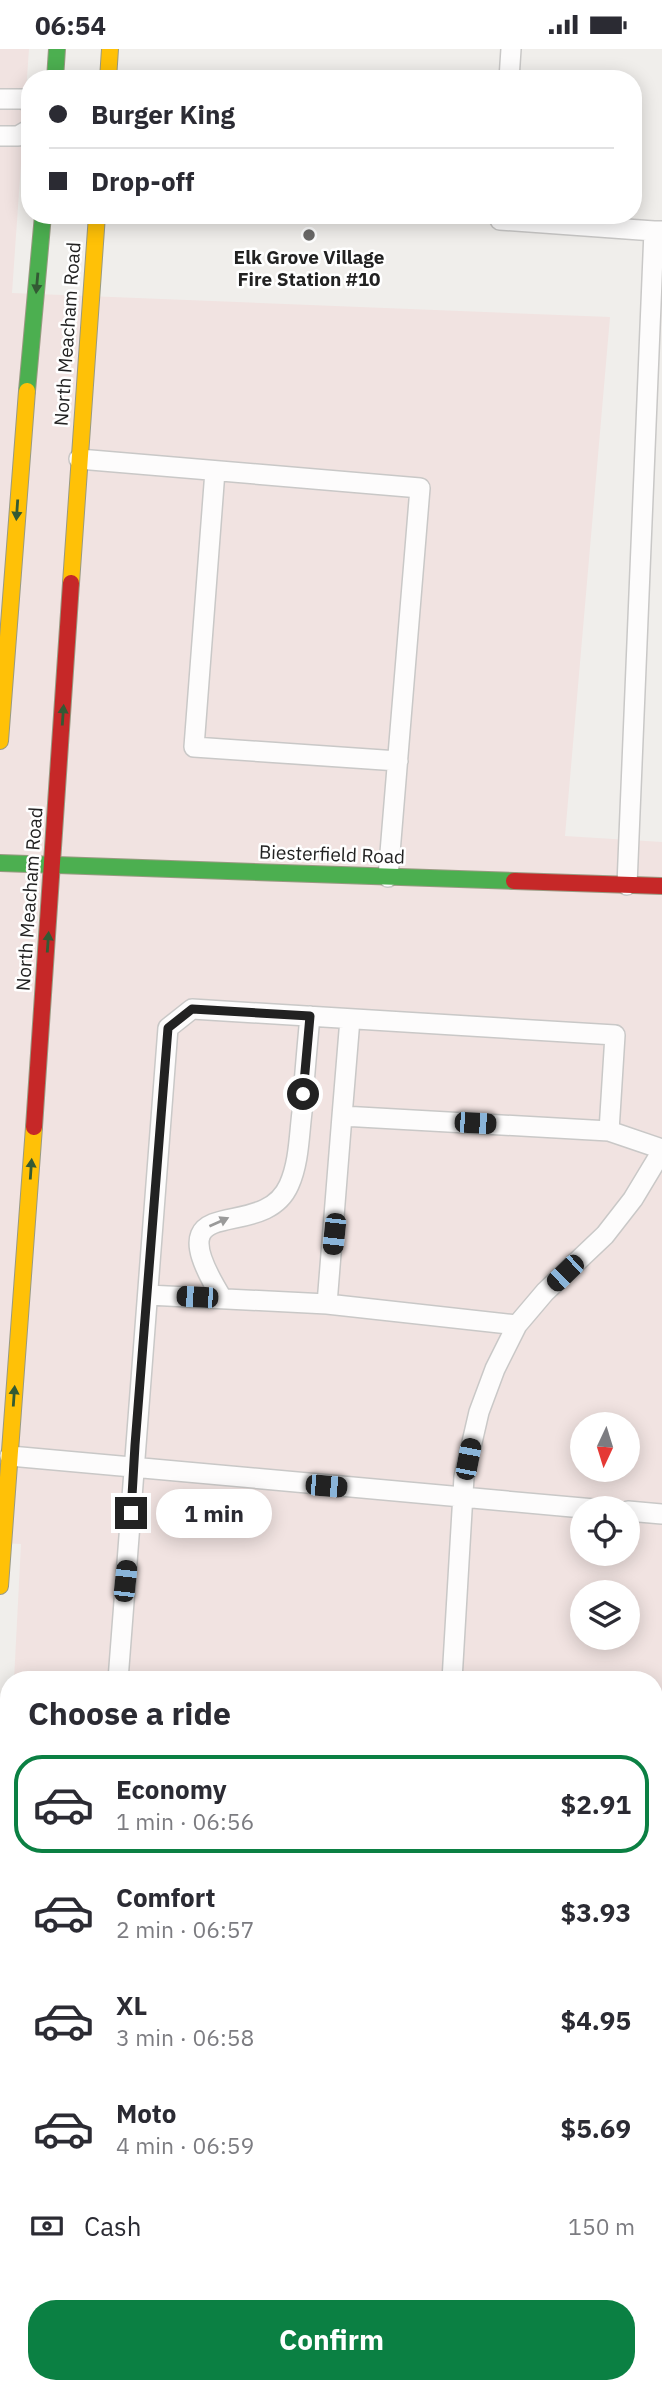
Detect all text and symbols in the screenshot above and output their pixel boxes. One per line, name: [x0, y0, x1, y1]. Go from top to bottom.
text: 06:54: [35, 8, 106, 42]
text: Burger King: [91, 97, 235, 131]
text: Drop-off: [91, 164, 194, 198]
marker: Elk Grove Village Fire Station #10: [301, 227, 317, 243]
street label: North Meacham Road: [49, 241, 85, 427]
place label: Elk Grove Village Fire Station #10: [234, 245, 384, 291]
one-way arrow: [31, 272, 42, 294]
one-way arrow: [11, 499, 22, 521]
one-way arrow: [58, 704, 69, 726]
street label: North Meacham Road: [11, 806, 47, 992]
street label: Biesterfield Road: [258, 839, 406, 869]
one-way arrow: [43, 931, 54, 953]
route start: [287, 1078, 319, 1110]
car: [454, 1111, 497, 1135]
one-way arrow: [26, 1158, 37, 1180]
car: [322, 1212, 347, 1256]
one-way arrow: [209, 1216, 229, 1228]
car: [543, 1251, 588, 1295]
car: [176, 1285, 219, 1309]
one-way arrow: [9, 1385, 20, 1407]
north arrow: [570, 1412, 640, 1482]
map controls: [570, 1412, 640, 1650]
car: [454, 1436, 483, 1482]
car: [305, 1474, 348, 1498]
callout: 1 min: [156, 1489, 271, 1537]
button: locate: [570, 1496, 640, 1566]
route end: [115, 1497, 147, 1529]
text: 1 min: [184, 1498, 244, 1528]
car: [113, 1559, 138, 1603]
button: layers: [570, 1580, 640, 1650]
text: Choose a ride: [28, 1692, 231, 1734]
text: Economy: [116, 1772, 227, 1806]
icon: car: [32, 1773, 95, 1836]
text: $2.91: [561, 1787, 631, 1821]
text: 1 min · 06:56: [116, 1806, 254, 1836]
text: Comfort: [116, 1880, 215, 1914]
icon: car: [32, 1881, 95, 1944]
text: $3.93: [561, 1895, 631, 1929]
text: 2 min · 06:57: [116, 1914, 254, 1944]
text: XL: [116, 1988, 147, 2022]
icon: car: [32, 1989, 95, 2052]
text: $4.95: [561, 2003, 631, 2037]
text: 3 min · 06:58: [116, 2022, 254, 2052]
text: Moto: [116, 2096, 176, 2130]
icon: car: [32, 2097, 95, 2160]
text: $5.69: [561, 2111, 631, 2145]
text: 4 min · 06:59: [116, 2130, 254, 2160]
icon: cash: [28, 2207, 66, 2245]
text: Cash: [84, 2209, 141, 2243]
text: 150 m: [568, 2211, 635, 2241]
button: Confirm: [28, 2300, 635, 2380]

